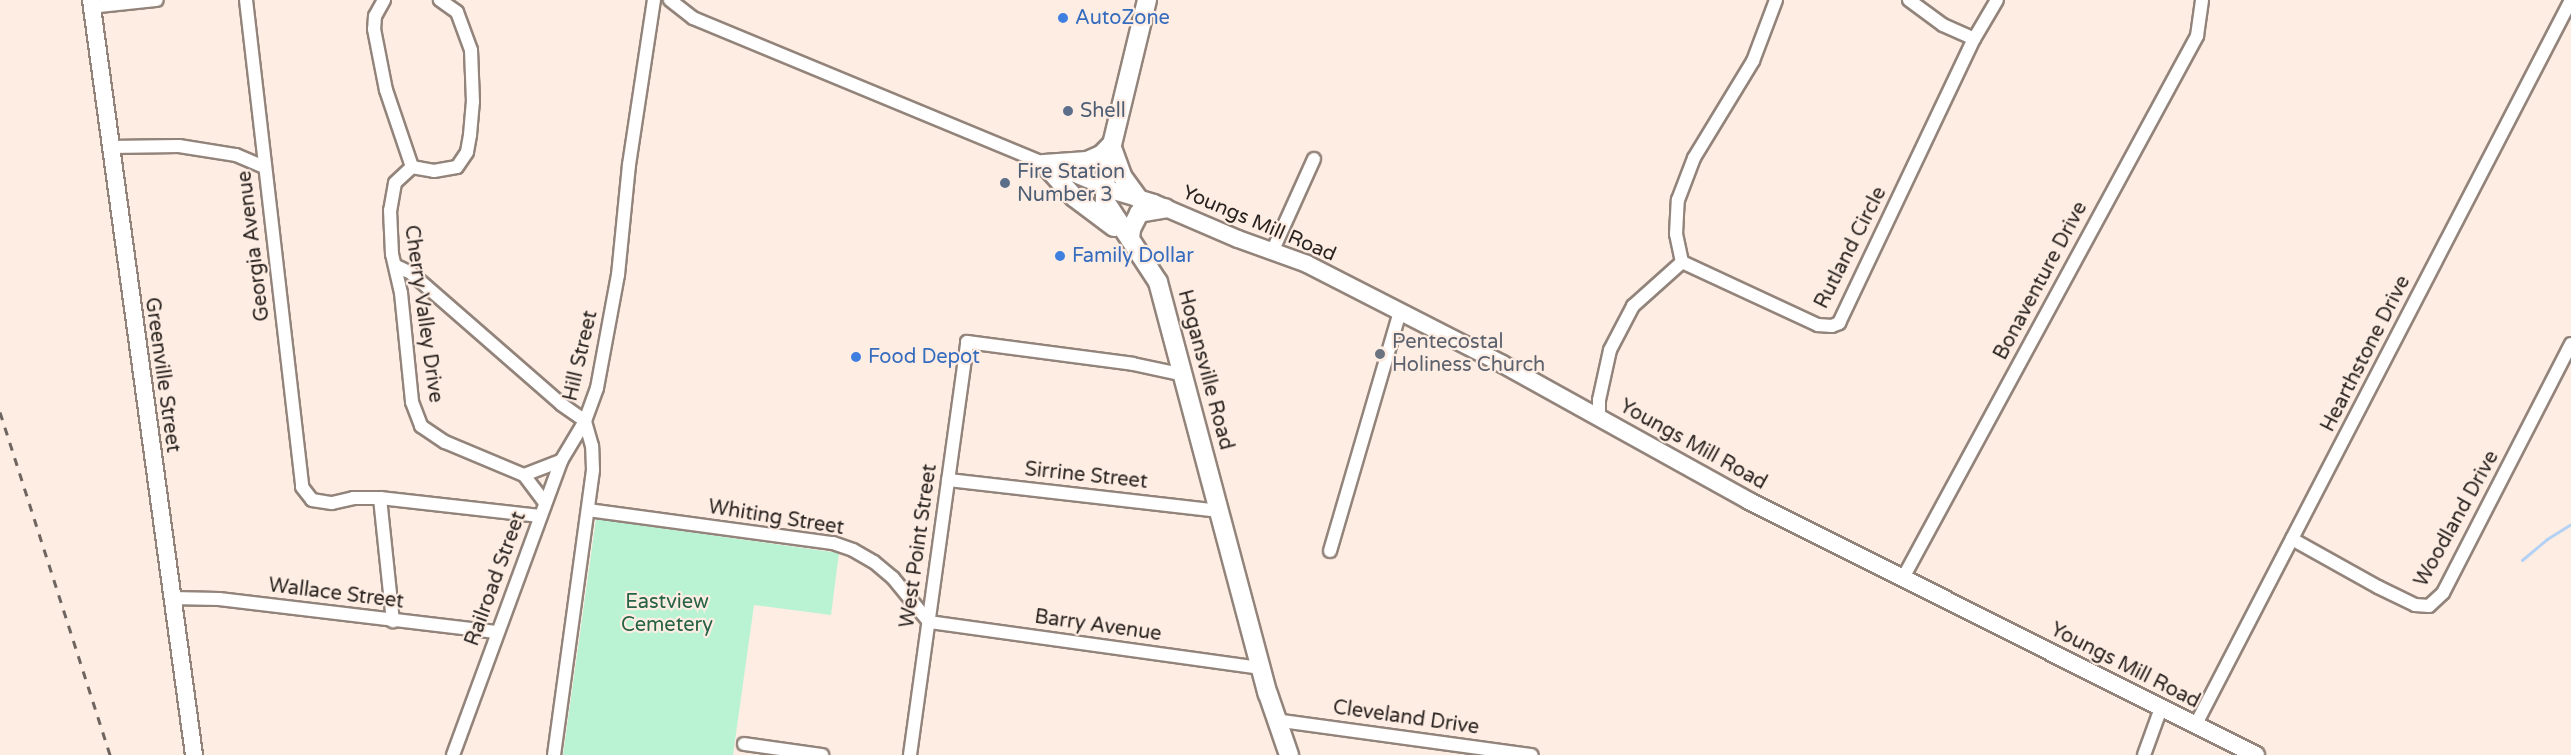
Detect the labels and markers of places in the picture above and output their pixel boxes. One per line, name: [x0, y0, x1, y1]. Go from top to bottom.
place label: AutoZone: [1075, 6, 1170, 30]
marker: AutoZone: [1056, 11, 1070, 25]
place label: Shell: [1080, 99, 1126, 123]
marker: Shell: [1061, 104, 1075, 118]
place label: Fire Station Number 3: [1017, 160, 1125, 207]
marker: Fire Station Number 3: [998, 176, 1012, 190]
place label: Family Dollar: [1072, 244, 1194, 268]
marker: Family Dollar: [1053, 249, 1067, 263]
place label: Pentecostal Holiness Church: [1392, 330, 1545, 377]
place label: Food Depot: [868, 345, 980, 369]
marker: Pentecostal Holiness Church: [1373, 347, 1387, 361]
marker: Food Depot: [849, 350, 863, 364]

